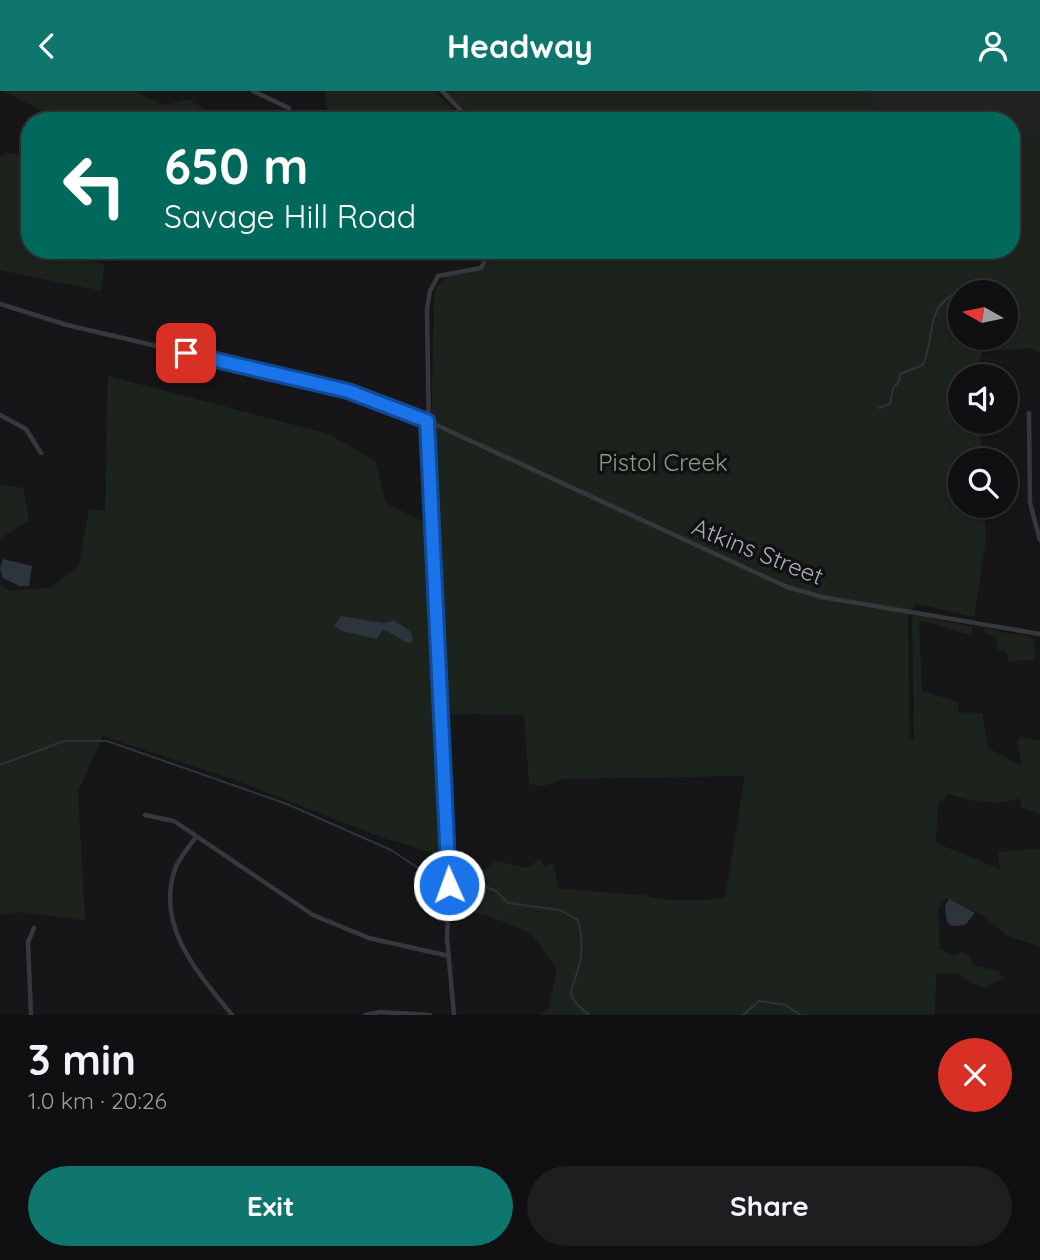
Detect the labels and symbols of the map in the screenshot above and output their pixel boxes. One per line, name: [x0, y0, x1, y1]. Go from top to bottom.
north arrow: [948, 280, 1018, 350]
pin: [156, 323, 216, 383]
park label: Pistol Creek: [598, 447, 728, 477]
street label: Atkins Street: [688, 511, 828, 591]
position arrow: [412, 848, 486, 922]

